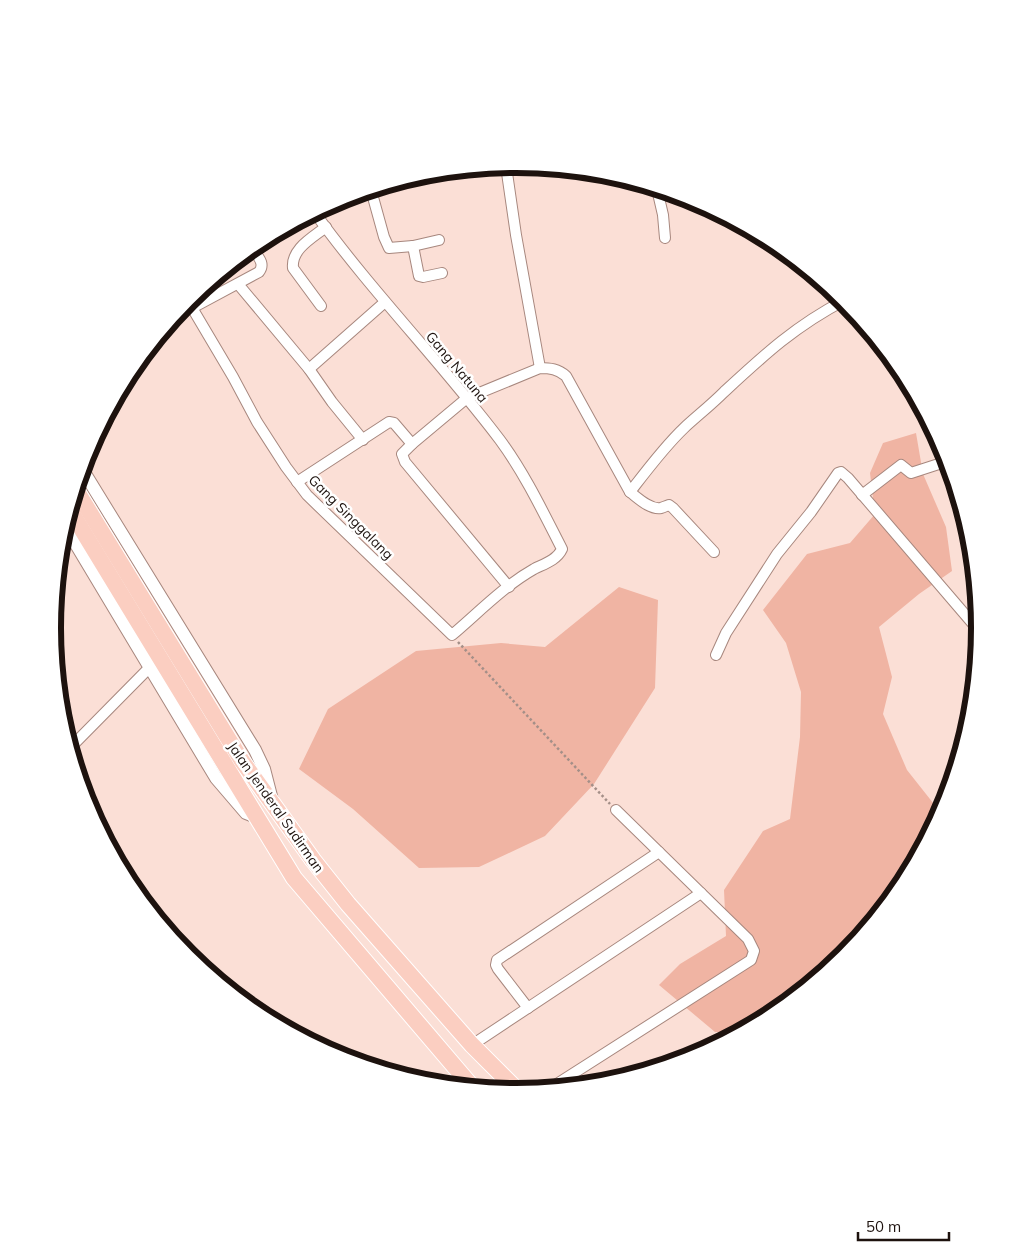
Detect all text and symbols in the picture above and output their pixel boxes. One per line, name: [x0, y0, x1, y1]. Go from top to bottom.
street label: Gang Natuna: [422, 328, 492, 406]
street label: Gang Singgalang: [305, 471, 397, 563]
street label: Jalan Jenderal Sudirman: [224, 738, 328, 876]
scale bar: [858, 1210, 949, 1242]
text: 50 m: [866, 1217, 901, 1236]

